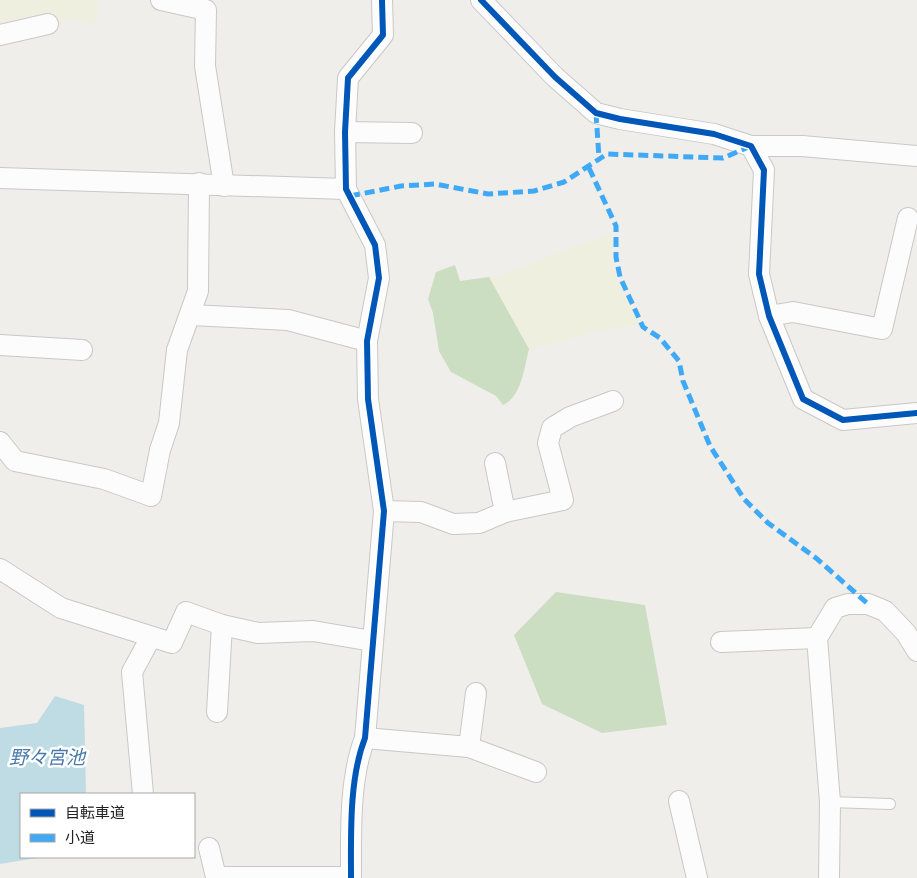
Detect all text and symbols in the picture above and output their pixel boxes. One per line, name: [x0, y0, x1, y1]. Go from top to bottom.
water label: 野々宮池: [9, 747, 87, 769]
legend: [20, 793, 195, 858]
text: 自転車道: [65, 804, 125, 822]
text: 小道: [65, 829, 95, 847]

